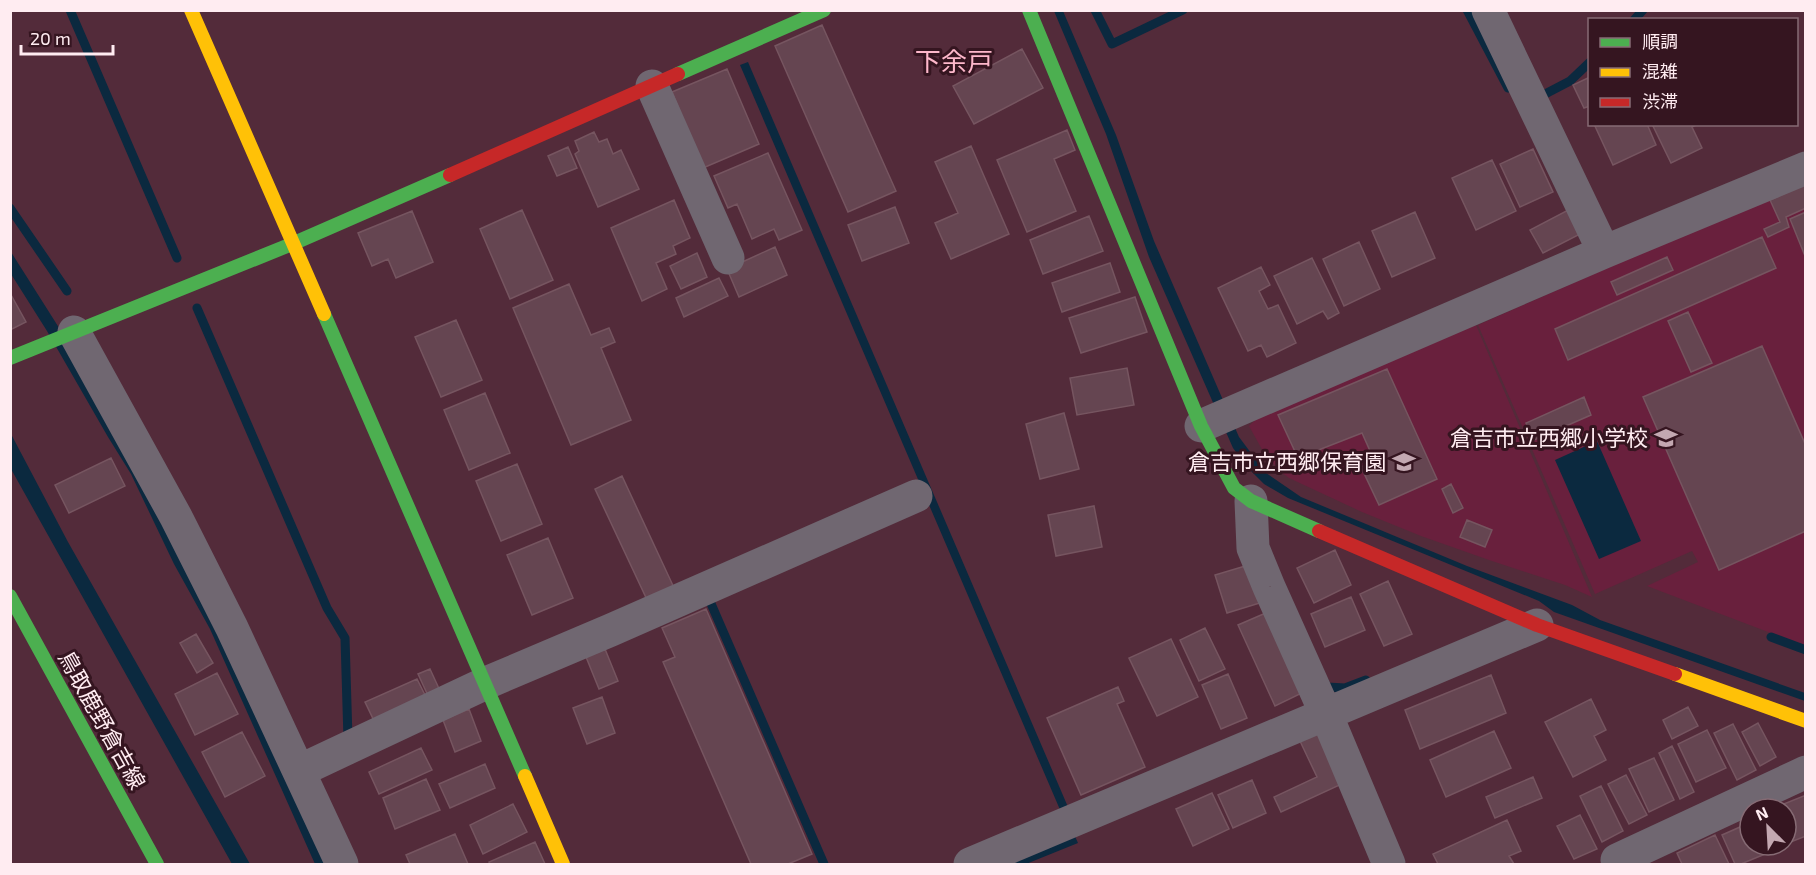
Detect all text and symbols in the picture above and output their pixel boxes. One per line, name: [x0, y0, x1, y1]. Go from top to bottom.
scale bar: [21, 18, 112, 56]
legend: [1588, 18, 1798, 126]
text: 20 m: [30, 27, 71, 49]
text: 順調: [1642, 30, 1678, 52]
district label: 下余戸: [915, 45, 993, 76]
text: 混雑: [1642, 60, 1678, 82]
text: 渋滞: [1642, 90, 1678, 112]
place label: 倉吉市立西郷小学校: [1450, 424, 1648, 450]
school or university icon: 倉吉市立西郷小学校: [1653, 425, 1679, 451]
place label: 倉吉市立西郷保育園: [1188, 448, 1386, 474]
school or university icon: 倉吉市立西郷保育園: [1391, 449, 1417, 475]
street label: 鳥取鹿野倉吉線: [54, 646, 152, 793]
north arrow: [1738, 797, 1798, 857]
text: N: [1753, 802, 1771, 824]

